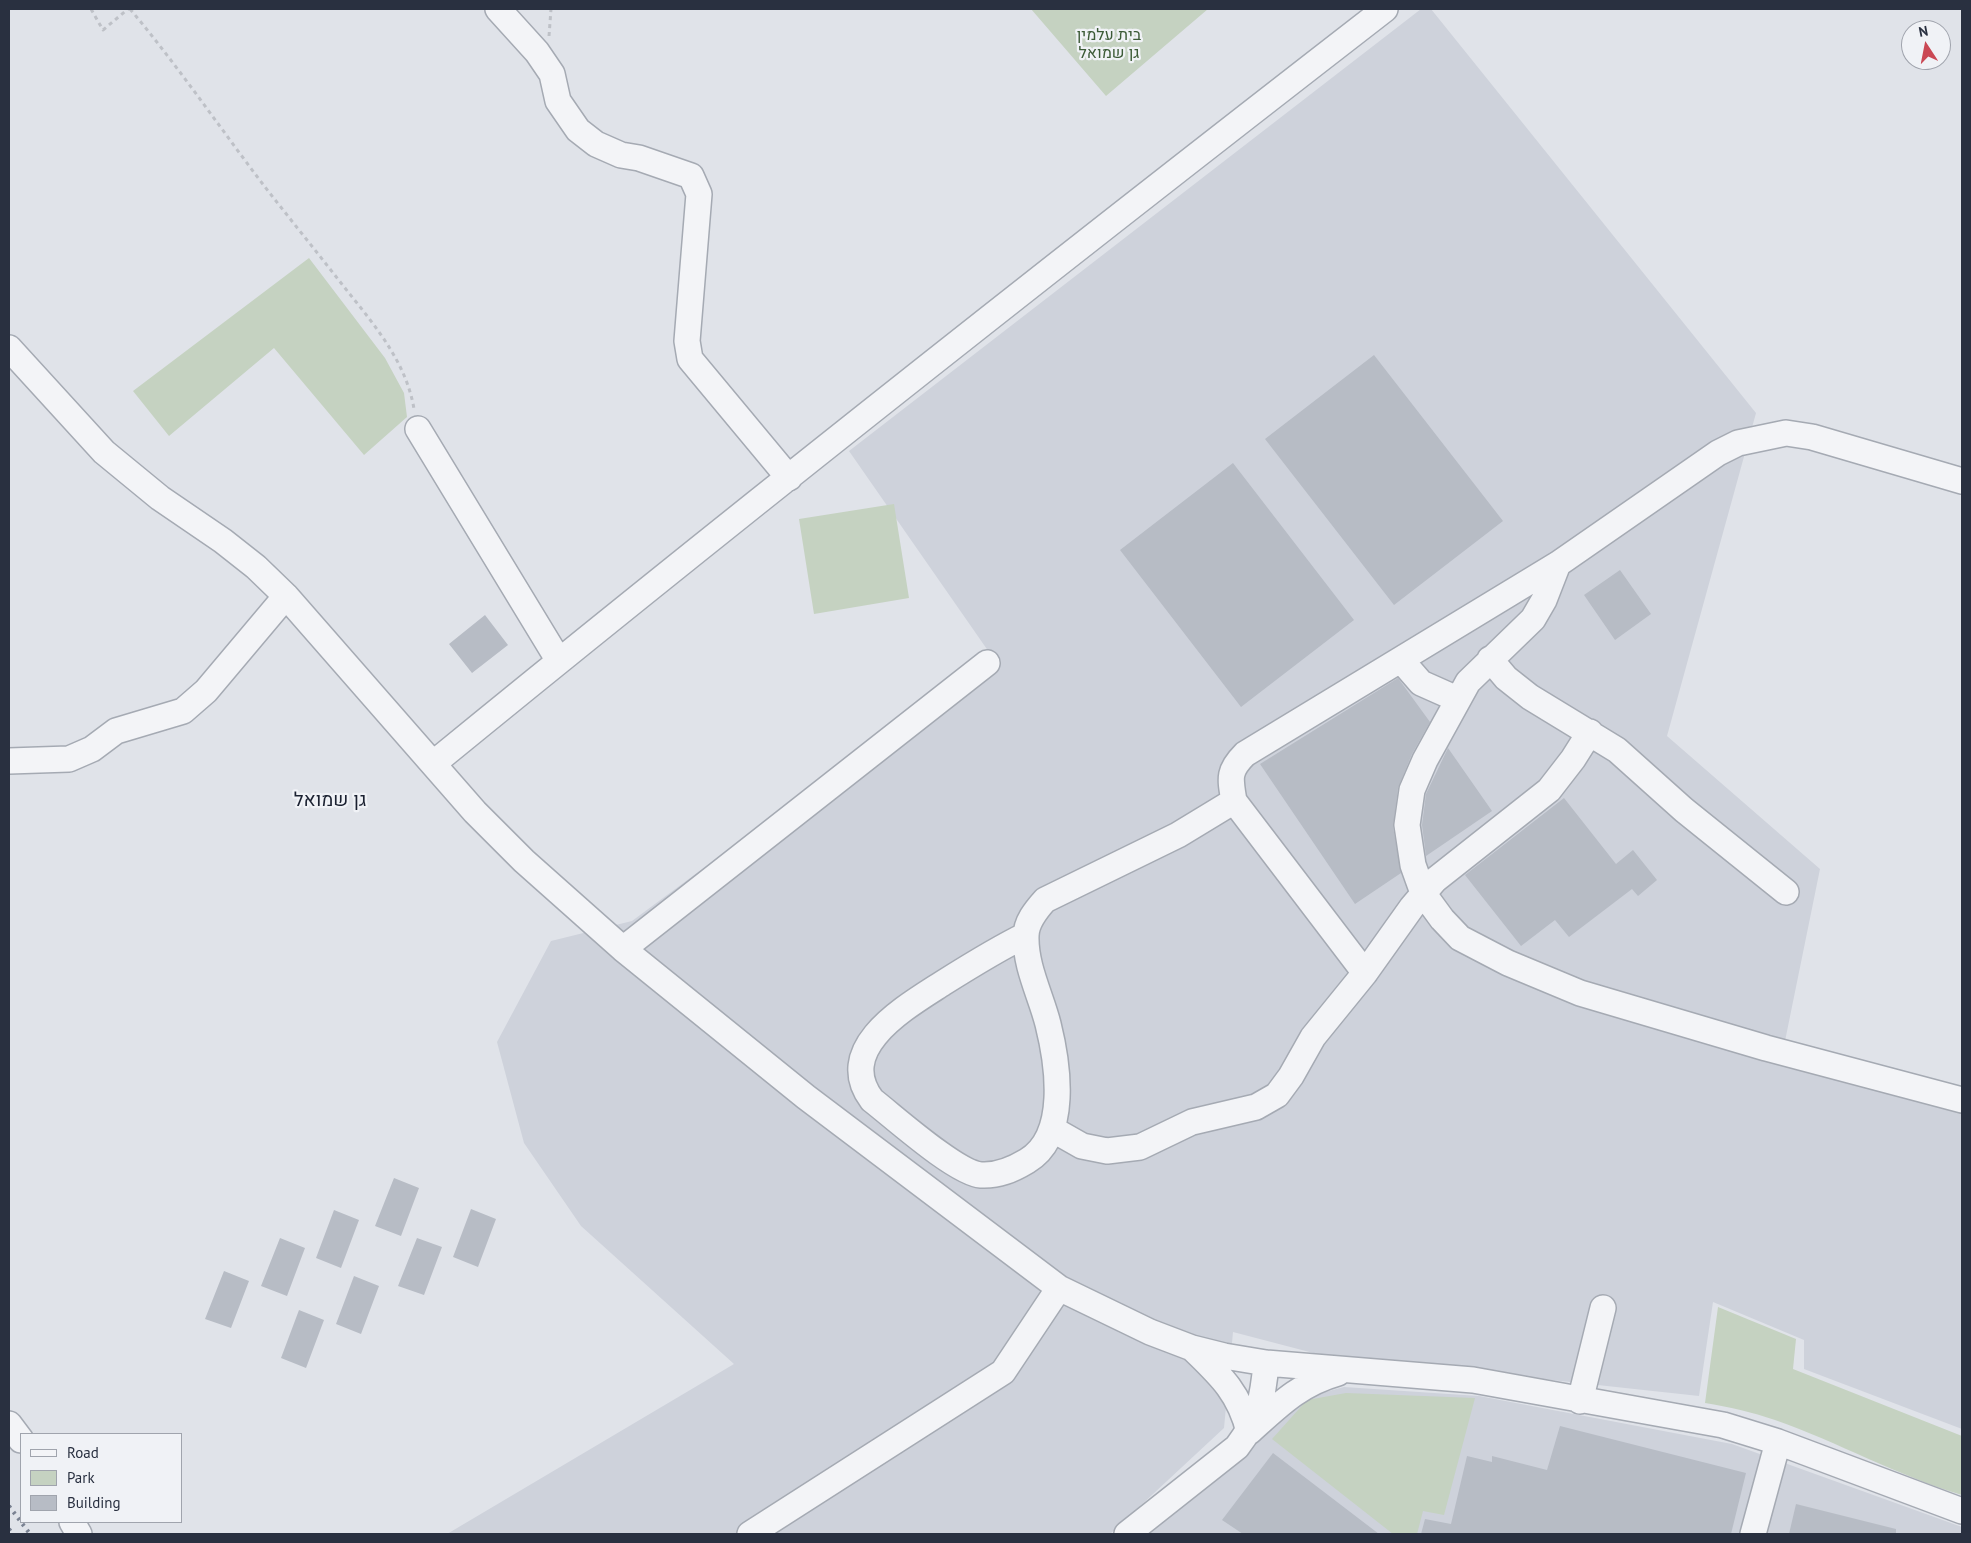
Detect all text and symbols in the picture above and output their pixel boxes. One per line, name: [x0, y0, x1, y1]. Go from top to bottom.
north arrow: [1901, 20, 1951, 70]
text: N: [1917, 22, 1930, 41]
park label: בית עלמין גן שמואל: [1077, 25, 1141, 63]
district label: גן שמואל: [294, 790, 366, 812]
legend: [20, 1433, 182, 1523]
text: Road: [67, 1443, 99, 1462]
text: Park: [67, 1468, 95, 1487]
text: Building: [67, 1493, 121, 1512]

